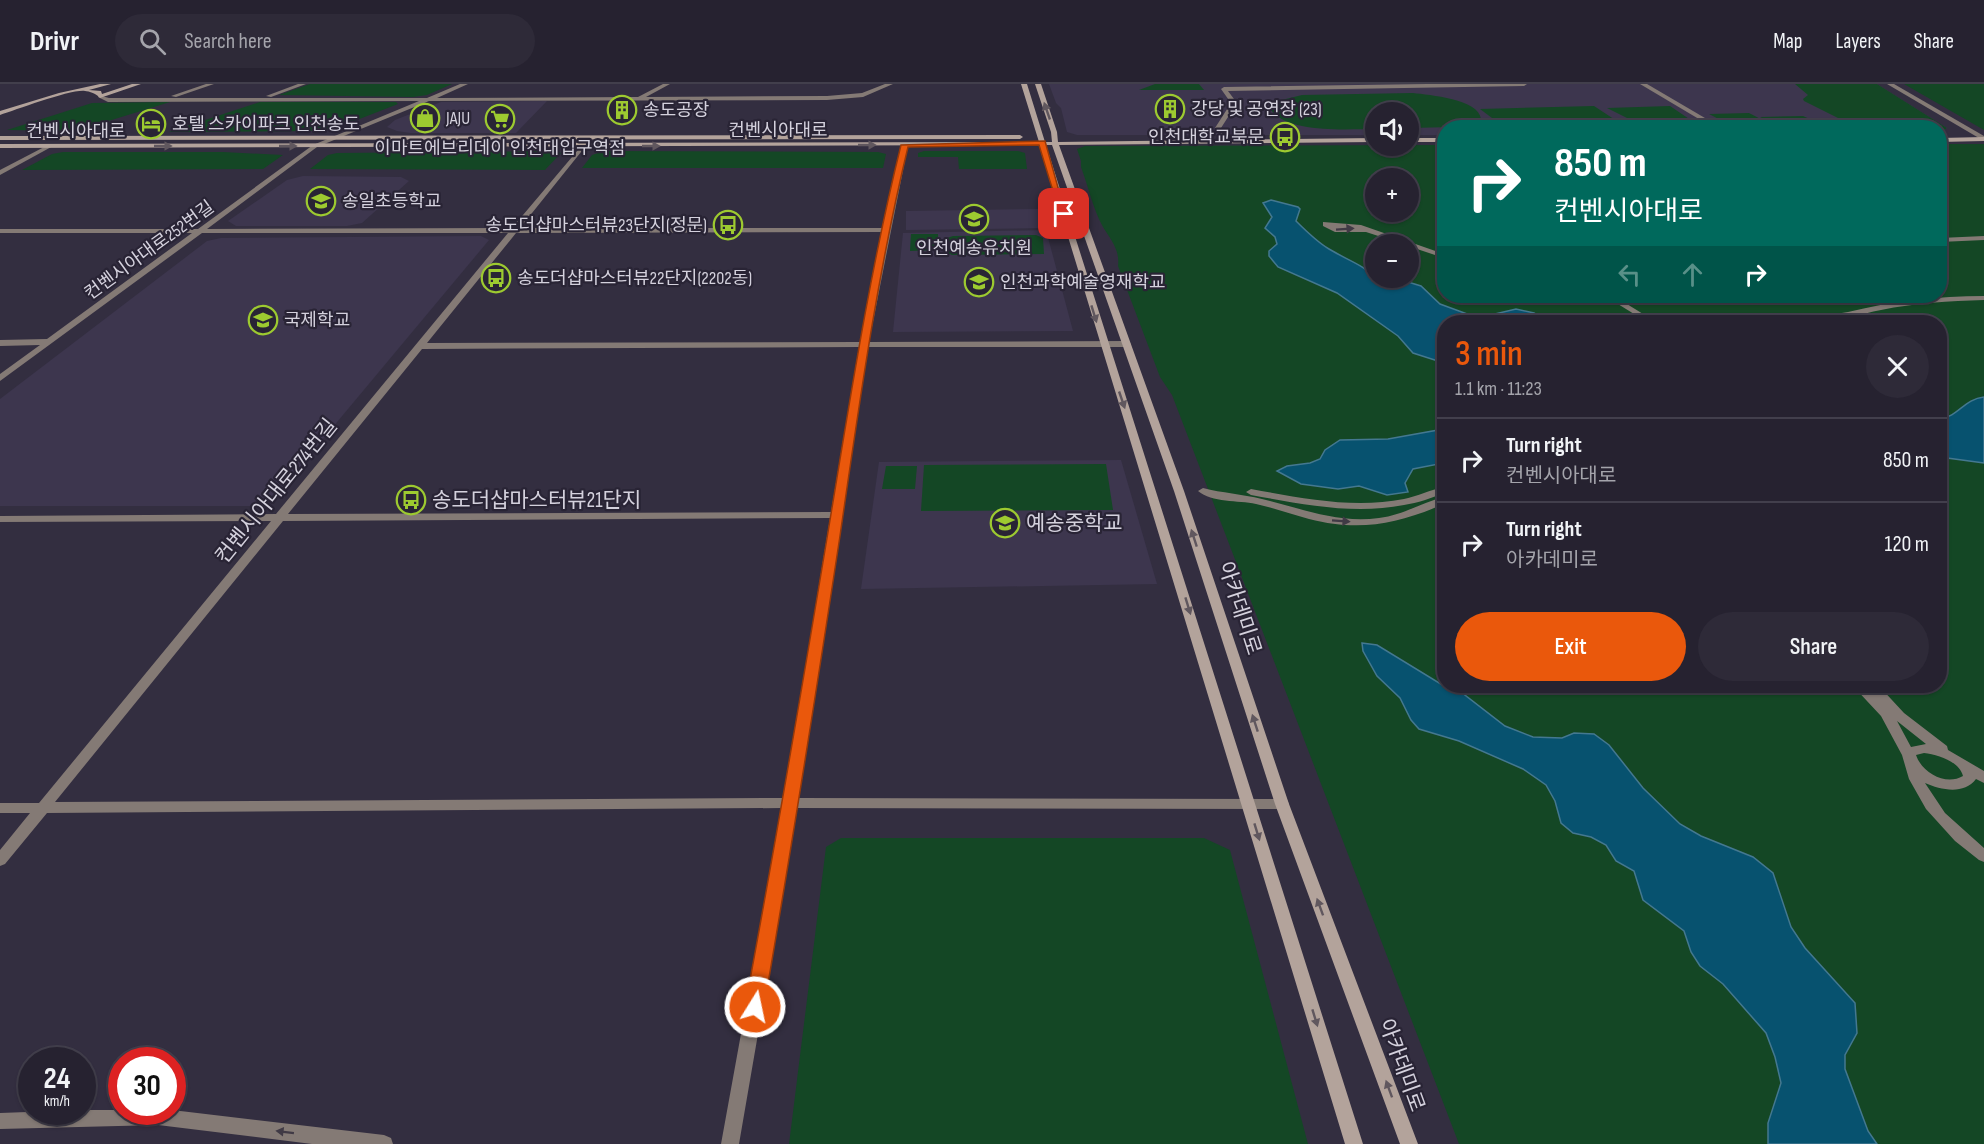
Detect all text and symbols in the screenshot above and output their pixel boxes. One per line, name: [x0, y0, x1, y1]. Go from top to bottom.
search box: [115, 14, 535, 68]
text: Drivr: [30, 25, 79, 58]
icon: search: [136, 25, 169, 58]
text: Search here: [184, 28, 272, 55]
text: Map: [1773, 29, 1802, 54]
text: Layers: [1835, 29, 1881, 54]
text: Share: [1914, 29, 1954, 54]
building icon: 강당 및 공연장 (23): [1154, 93, 1186, 125]
building icon: 송도공장: [606, 94, 638, 126]
place label: 강당 및 공연장 (23): [1191, 99, 1322, 120]
place label: 송도공장: [643, 100, 709, 121]
shop icon: JAJU: [409, 102, 441, 134]
one-way arrow: [1042, 102, 1051, 120]
map controls: [1365, 102, 1419, 288]
button: sound: [1365, 102, 1419, 156]
supermarket icon: 이마트에브리데이 인천대입구역점: [484, 103, 516, 135]
hotel icon: 호텔 스카이파크 인천송도: [135, 108, 167, 140]
place label: JAJU: [445, 108, 470, 129]
place label: 호텔 스카이파크 인천송도: [172, 114, 360, 135]
street label: 컨벤시아대로: [728, 120, 828, 141]
street label: 컨벤시아대로: [26, 121, 126, 142]
bus stop icon: 인천대학교북문: [1269, 121, 1301, 153]
place label: 인천대학교북문: [1148, 127, 1264, 148]
place label: 이마트에브리데이 인천대입구역점: [374, 138, 626, 159]
text: 850 m: [1554, 138, 1647, 189]
one-way arrow: [857, 140, 876, 150]
one-way arrow: [154, 141, 173, 151]
one-way arrow: [278, 141, 297, 151]
one-way arrow: [641, 141, 660, 151]
icon: right: [1455, 144, 1533, 222]
button: +: [1365, 168, 1419, 222]
school or university icon: 송일초등학교: [305, 185, 337, 217]
pin: [1038, 188, 1089, 239]
place label: 송일초등학교: [342, 191, 441, 212]
street label: 컨벤시아대로252번길: [81, 196, 218, 304]
text: 컨벤시아대로: [1554, 196, 1703, 228]
icon: arrive: [1047, 197, 1080, 230]
school or university icon: 인천예송유치원: [958, 203, 990, 235]
bus stop icon: 송도더샵마스터뷰23단지(정문): [712, 209, 744, 241]
place label: 송도더샵마스터뷰23단지(정문): [485, 215, 707, 236]
one-way arrow: [1336, 225, 1355, 234]
button: −: [1365, 234, 1419, 288]
place label: 인천예송유치원: [916, 238, 1032, 259]
icon: left: [1613, 258, 1646, 291]
icon: ahead: [1676, 258, 1709, 291]
icon: right: [1739, 258, 1772, 291]
bus stop icon: 송도더샵마스터뷰22단지(2202동): [480, 262, 512, 294]
school or university icon: 인천과학예술영재학교: [963, 266, 995, 298]
place label: 송도더샵마스터뷰22단지(2202동): [517, 268, 752, 289]
place label: 인천과학예술영재학교: [1000, 272, 1166, 293]
school or university icon: 국제학교: [247, 304, 279, 336]
one-way arrow: [1090, 305, 1099, 323]
place label: 국제학교: [284, 310, 350, 331]
text: 3 min: [1455, 333, 1523, 376]
button: close: [1866, 335, 1929, 398]
text: 1.1 km · 11:23: [1455, 377, 1542, 401]
one-way arrow: [1117, 391, 1127, 409]
street label: 컨벤시아대로274번길: [210, 414, 343, 569]
text: Turn right: [1506, 432, 1582, 459]
icon: right: [1455, 444, 1488, 477]
text: 850 m: [1883, 447, 1929, 474]
text: 컨벤시아대로: [1506, 464, 1616, 488]
bus stop icon: 송도더샵마스터뷰21단지: [395, 484, 427, 516]
place label: 송도더샵마스터뷰21단지: [432, 488, 641, 513]
school or university icon: 예송중학교: [989, 507, 1021, 539]
place label: 예송중학교: [1026, 511, 1123, 536]
text: Turn right: [1506, 516, 1582, 543]
one-way arrow: [1331, 517, 1350, 526]
icon: right: [1455, 528, 1488, 561]
one-way arrow: [1189, 529, 1198, 547]
text: 120 m: [1885, 531, 1929, 558]
text: 아카데미로: [1506, 548, 1598, 572]
street label: 아카데미로: [1213, 558, 1266, 658]
one-way arrow: [1183, 597, 1193, 615]
button: Exit: [1455, 612, 1686, 681]
button: Share: [1698, 612, 1929, 681]
one-way arrow: [1250, 714, 1260, 732]
one-way arrow: [1253, 823, 1262, 841]
one-way arrow: [1315, 897, 1325, 915]
position arrow: [723, 975, 787, 1039]
one-way arrow: [1311, 1009, 1320, 1027]
street label: 아카데미로: [1373, 1016, 1430, 1115]
speed limit sign: 30: [108, 1047, 186, 1125]
text: 24: [44, 1061, 70, 1097]
one-way arrow: [1383, 1080, 1393, 1098]
text: km/h: [44, 1092, 70, 1111]
one-way arrow: [275, 1127, 294, 1137]

